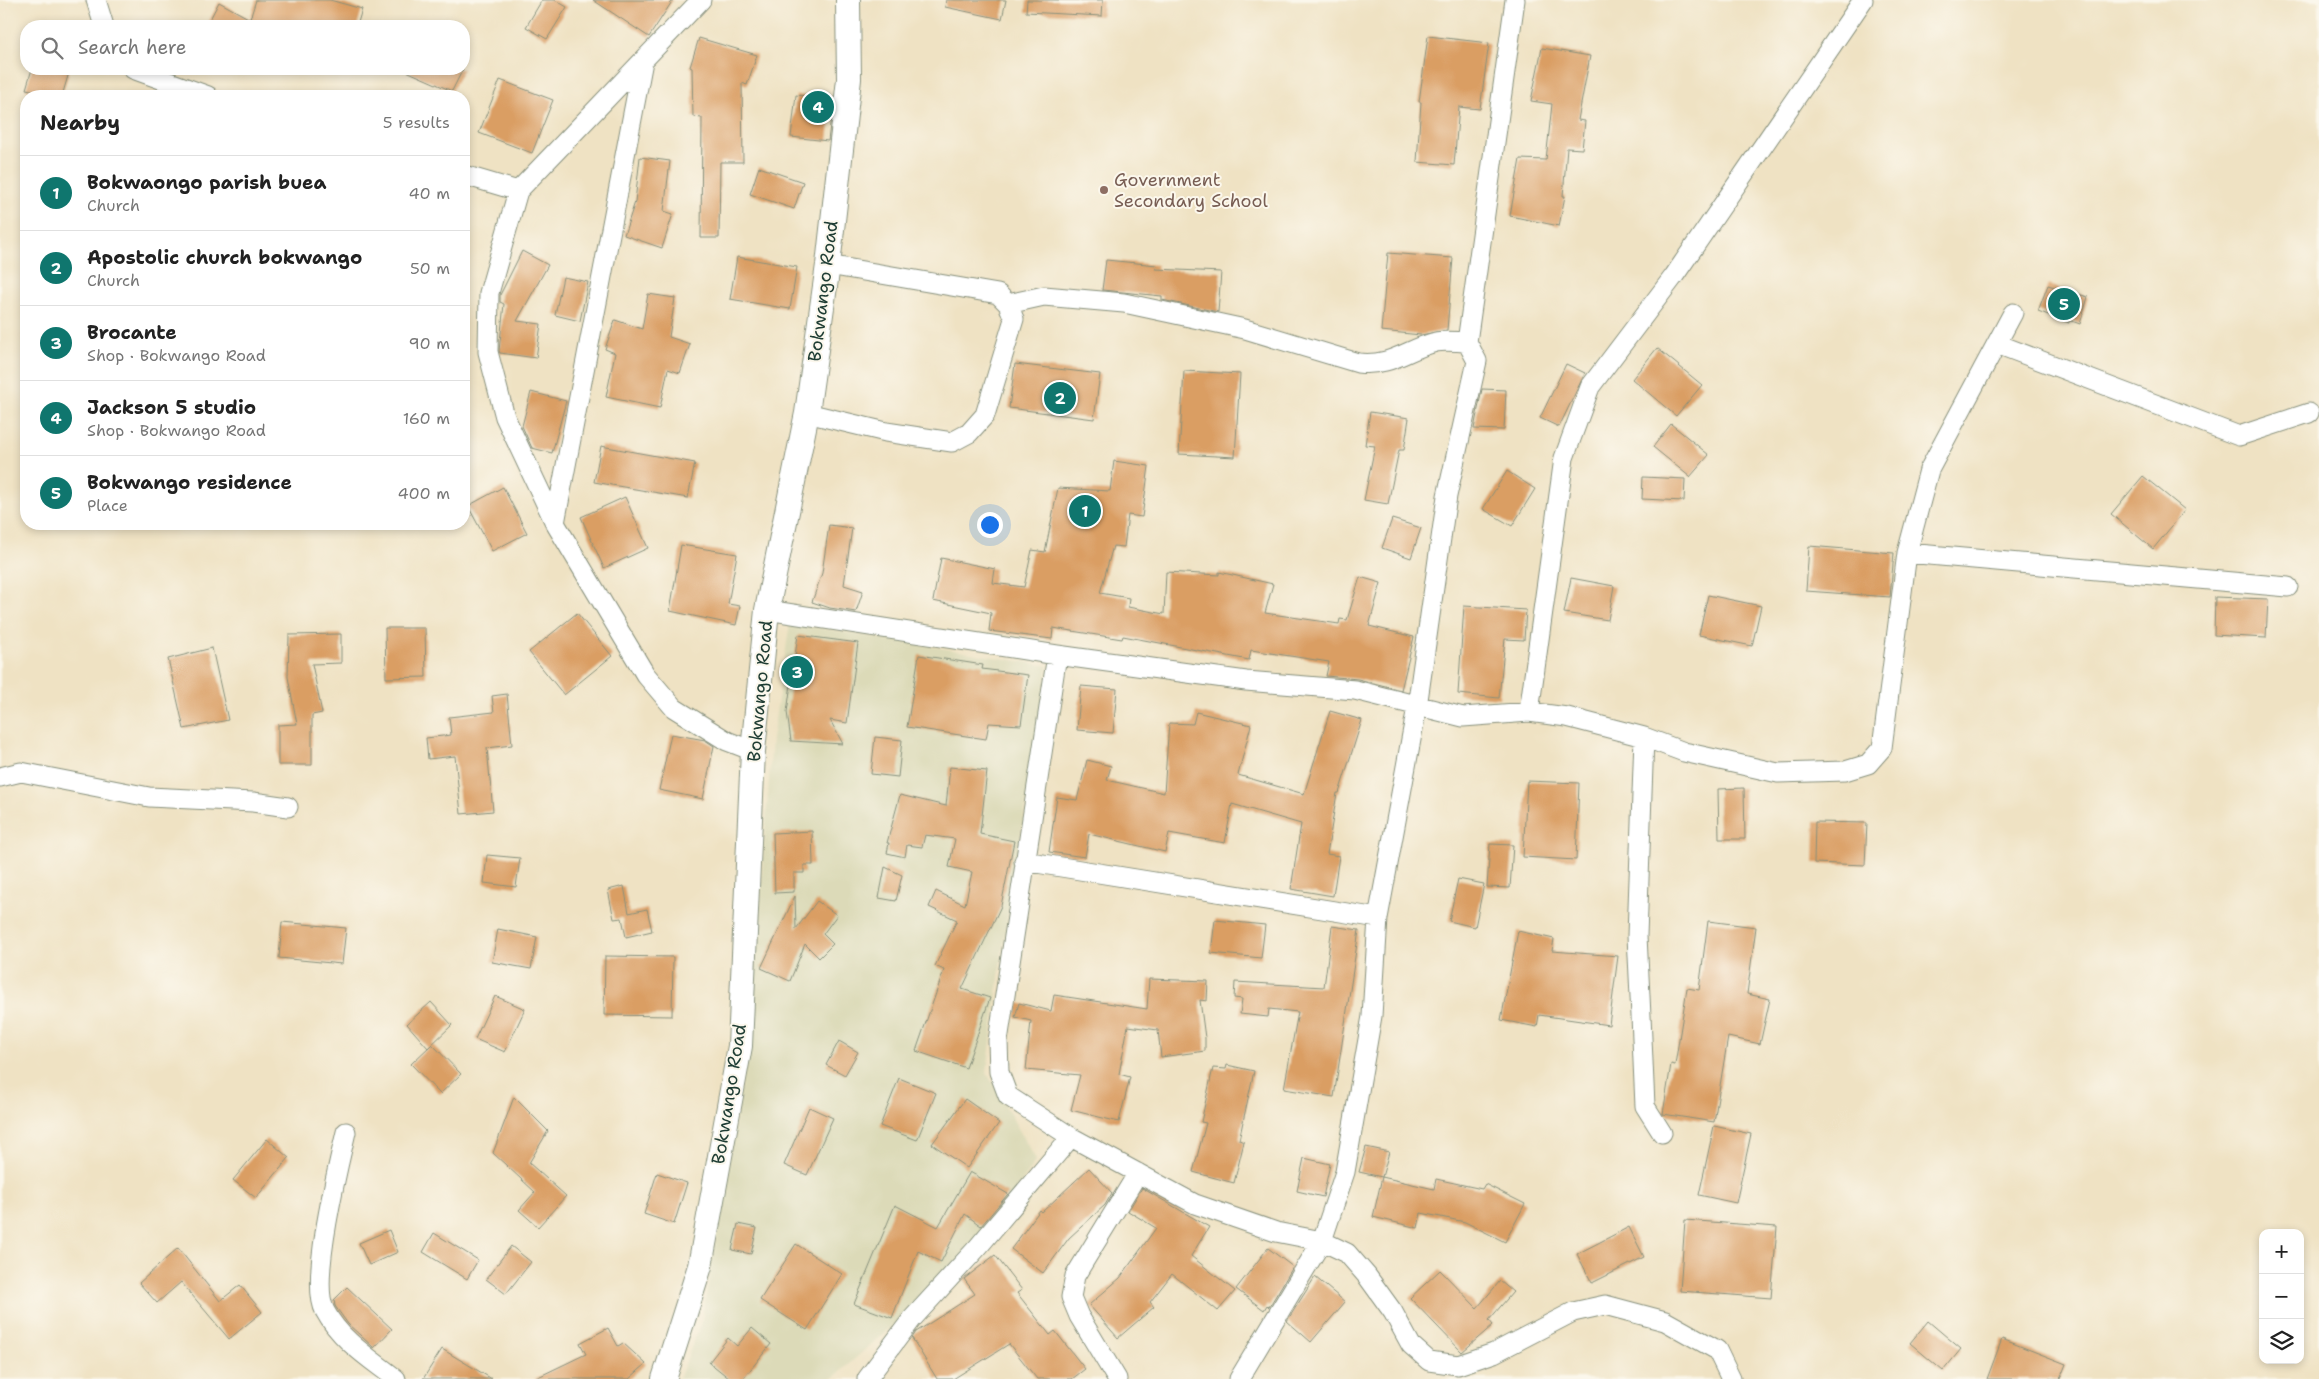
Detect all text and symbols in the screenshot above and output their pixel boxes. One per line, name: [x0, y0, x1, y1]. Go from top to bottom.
search box: [20, 20, 470, 75]
icon: search: [38, 34, 66, 62]
text: Search here: [78, 35, 187, 60]
pin: 4: [802, 88, 834, 126]
text: Nearby: [40, 109, 120, 137]
text: 5 results: [383, 112, 450, 133]
place label: Government Secondary School: [1114, 168, 1268, 213]
text: Bokwaongo parish buea: [87, 170, 326, 195]
text: 1: [52, 183, 60, 204]
text: 40 m: [408, 183, 450, 204]
marker: Government Secondary School: [1098, 184, 1110, 196]
text: Church: [87, 195, 140, 216]
street label: Bokwango Road: [802, 219, 844, 363]
text: Apostolic church bokwango: [87, 245, 362, 270]
text: 2: [50, 258, 62, 279]
text: 50 m: [410, 258, 450, 279]
text: Church: [87, 270, 140, 291]
pin: 5: [2048, 285, 2080, 323]
text: Brocante: [87, 320, 177, 345]
text: 3: [50, 333, 62, 354]
text: 90 m: [409, 333, 450, 354]
text: Shop · Bokwango Road: [87, 345, 266, 366]
pin: 2: [1044, 379, 1076, 417]
text: Jackson 5 studio: [87, 395, 256, 420]
text: 4: [50, 408, 62, 429]
text: 160 m: [403, 408, 450, 429]
text: Shop · Bokwango Road: [87, 420, 266, 441]
text: Bokwango residence: [87, 470, 292, 495]
text: 5: [51, 483, 61, 504]
text: 400 m: [397, 483, 450, 504]
pin: 1: [1069, 492, 1101, 530]
text: Place: [87, 495, 128, 516]
your location: [977, 512, 1003, 538]
street label: Bokwango Road: [742, 619, 778, 763]
pin: 3: [781, 653, 813, 691]
street label: Bokwango Road: [706, 1022, 752, 1166]
map controls: [2259, 1229, 2304, 1364]
button: +: [2259, 1229, 2304, 1274]
button: −: [2259, 1274, 2304, 1319]
button: layers: [2259, 1319, 2304, 1364]

